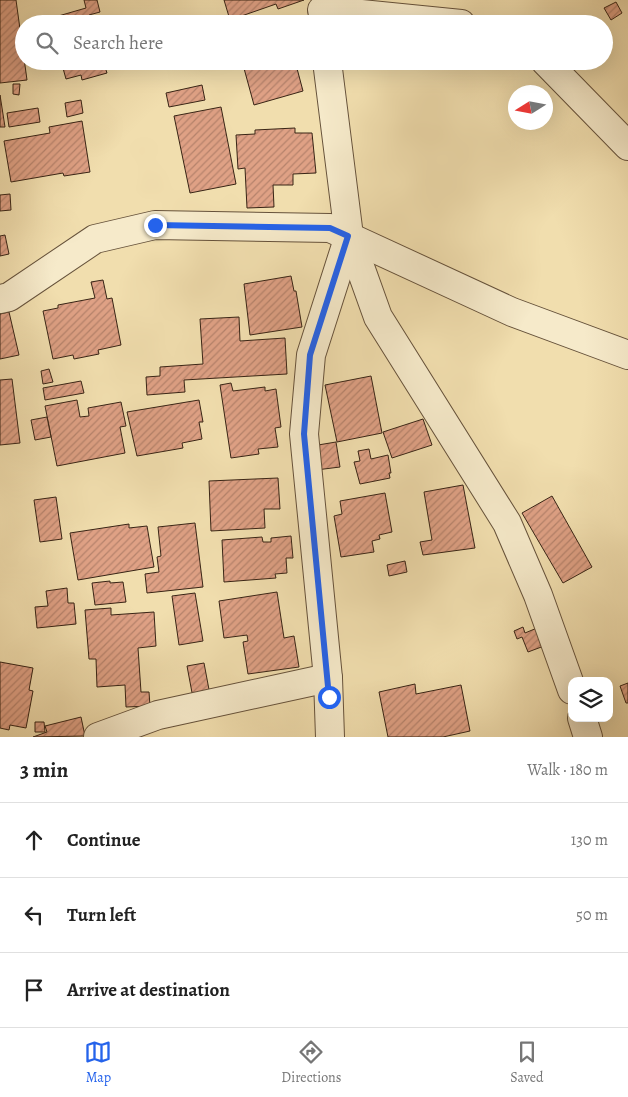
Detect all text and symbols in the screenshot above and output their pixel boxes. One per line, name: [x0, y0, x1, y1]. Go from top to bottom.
search box: [15, 15, 613, 70]
icon: search: [33, 29, 61, 57]
text: Search here: [73, 30, 163, 56]
north arrow: [508, 85, 553, 130]
route end: [144, 214, 167, 237]
map controls: [568, 677, 613, 722]
button: layers: [568, 677, 613, 722]
route start: [318, 686, 341, 709]
text: 3 min: [20, 756, 68, 784]
text: Walk · 180 m: [527, 759, 608, 781]
icon: ahead: [20, 826, 48, 854]
text: Continue: [67, 827, 141, 853]
text: 130 m: [571, 829, 608, 851]
icon: left: [20, 901, 48, 929]
text: Turn left: [67, 902, 136, 928]
text: 50 m: [576, 904, 608, 926]
icon: arrive: [20, 976, 48, 1004]
text: Arrive at destination: [67, 977, 230, 1003]
tab: Map: [84, 1038, 112, 1087]
tab: Directions: [281, 1038, 341, 1087]
tab: Saved: [510, 1038, 544, 1087]

